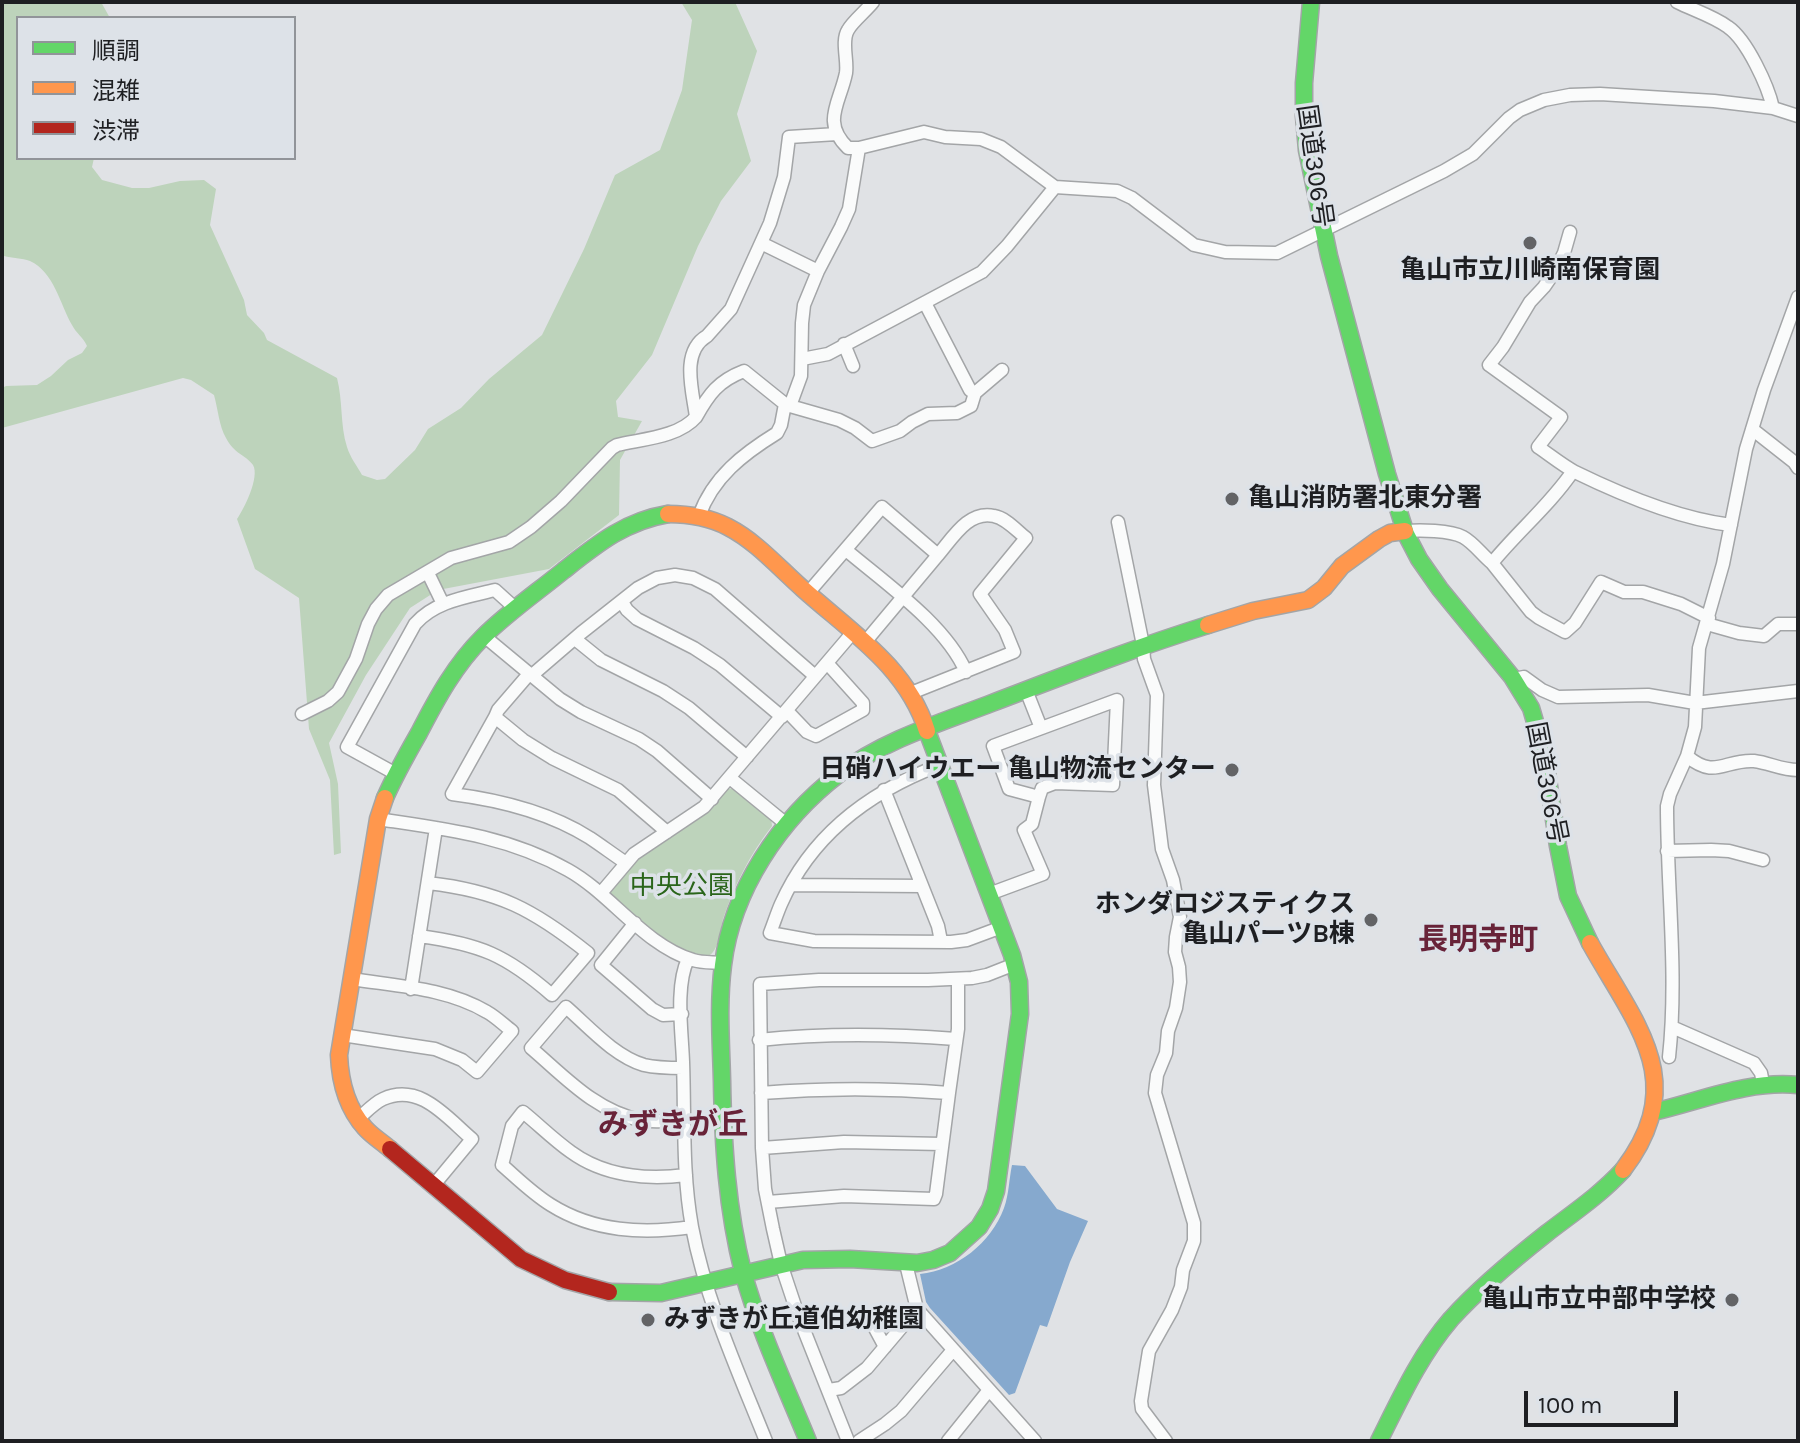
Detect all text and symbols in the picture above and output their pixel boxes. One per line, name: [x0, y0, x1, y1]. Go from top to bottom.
legend: [16, 16, 296, 160]
text: 順調: [92, 37, 140, 65]
text: 混雑: [92, 77, 140, 105]
street label: 国道306号: [1290, 103, 1338, 229]
text: 渋滞: [92, 117, 140, 145]
marker: 亀山市立川崎南保育園: [1521, 234, 1539, 252]
place label: 亀山市立川崎南保育園: [1400, 255, 1660, 287]
place label: 亀山消防署北東分署: [1248, 483, 1482, 515]
marker: 亀山消防署北東分署: [1223, 490, 1241, 508]
street label: 国道306号: [1519, 719, 1573, 847]
place label: 日硝ハイウエー 亀山物流センター: [819, 754, 1216, 786]
marker: 日硝ハイウエー 亀山物流センター: [1223, 761, 1241, 779]
park label: 中央公園: [630, 871, 734, 903]
place label: ホンダロジスティクス 亀山パーツB棟: [1095, 889, 1355, 950]
marker: ホンダロジスティクス 亀山パーツB棟: [1362, 911, 1380, 929]
district label: 長明寺町: [1418, 922, 1538, 958]
district label: みずきが丘: [598, 1107, 748, 1143]
place label: 亀山市立中部中学校: [1482, 1284, 1716, 1316]
marker: 亀山市立中部中学校: [1723, 1291, 1741, 1309]
place label: みずきが丘道伯幼稚園: [664, 1304, 924, 1336]
marker: みずきが丘道伯幼稚園: [639, 1311, 657, 1329]
scale bar: [1528, 1375, 1682, 1425]
text: 100 m: [1538, 1391, 1603, 1419]

